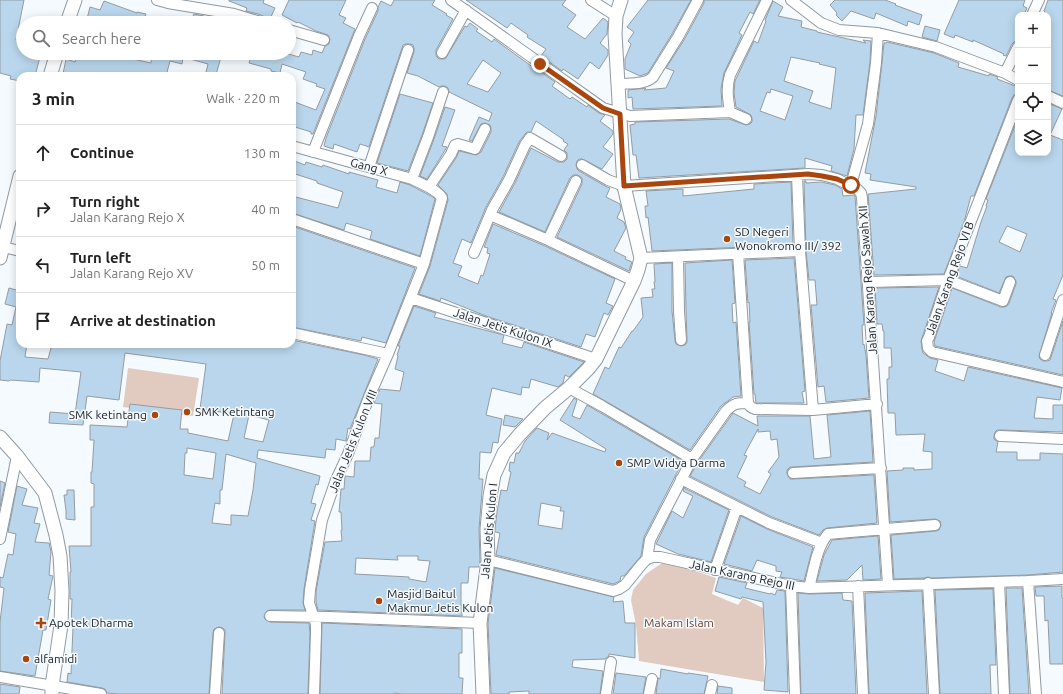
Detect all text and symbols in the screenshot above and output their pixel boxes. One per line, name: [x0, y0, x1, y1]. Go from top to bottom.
map controls: [1015, 12, 1051, 156]
button: +: [1015, 12, 1051, 48]
search box: [16, 16, 296, 60]
icon: search: [30, 27, 52, 49]
text: Search here: [62, 30, 141, 47]
button: −: [1015, 48, 1051, 84]
route end: [531, 55, 549, 73]
button: locate: [1015, 84, 1051, 120]
text: 3 min: [32, 89, 75, 108]
text: Walk · 220 m: [206, 91, 280, 105]
button: layers: [1015, 120, 1051, 156]
icon: ahead: [32, 142, 54, 164]
text: Continue: [70, 144, 134, 161]
text: 130 m: [244, 146, 280, 160]
street label: Gang X: [349, 155, 390, 178]
route start: [842, 176, 860, 194]
text: Turn right: [70, 193, 140, 210]
icon: right: [32, 198, 54, 220]
text: 40 m: [251, 202, 280, 216]
street label: Jalan Karang Rejo Sawah XII: [856, 205, 879, 355]
text: Jalan Karang Rejo X: [70, 210, 185, 224]
street label: Jalan Karang Rejo VI B: [923, 219, 976, 336]
place label: SD Negeri Wonokromo III/ 392: [735, 225, 841, 252]
marker: SD Negeri Wonokromo III/ 392: [722, 234, 732, 244]
text: Turn left: [70, 249, 131, 266]
icon: left: [32, 254, 54, 276]
text: 50 m: [251, 258, 280, 272]
text: Jalan Karang Rejo XV: [70, 266, 193, 280]
street label: Jalan Jetis Kulon IX: [452, 305, 555, 350]
icon: arrive: [32, 310, 54, 332]
text: Arrive at destination: [70, 312, 216, 329]
street label: Jalan Jetis Kulon VIII: [326, 387, 379, 494]
place label: SMK Ketintang: [195, 405, 275, 418]
marker: SMK Ketintang: [182, 407, 192, 417]
place label: SMK ketintang: [69, 408, 147, 421]
marker: SMK ketintang: [150, 410, 160, 420]
place label: SMP Widya Darma: [627, 456, 725, 469]
marker: SMP Widya Darma: [614, 458, 624, 468]
street label: Jalan Jetis Kulon I: [478, 483, 499, 579]
street label: Jalan Karang Rejo III: [688, 557, 796, 592]
place label: Masjid Baitul Makmur Jetis Kulon: [387, 587, 493, 614]
marker: Masjid Baitul Makmur Jetis Kulon: [374, 596, 384, 606]
place label: Apotek Dharma: [49, 616, 134, 629]
park label: Makam Islam: [644, 616, 714, 629]
marker: Apotek Dharma: [36, 618, 46, 628]
place label: alfamidi: [34, 652, 77, 665]
marker: alfamidi: [21, 654, 31, 664]

